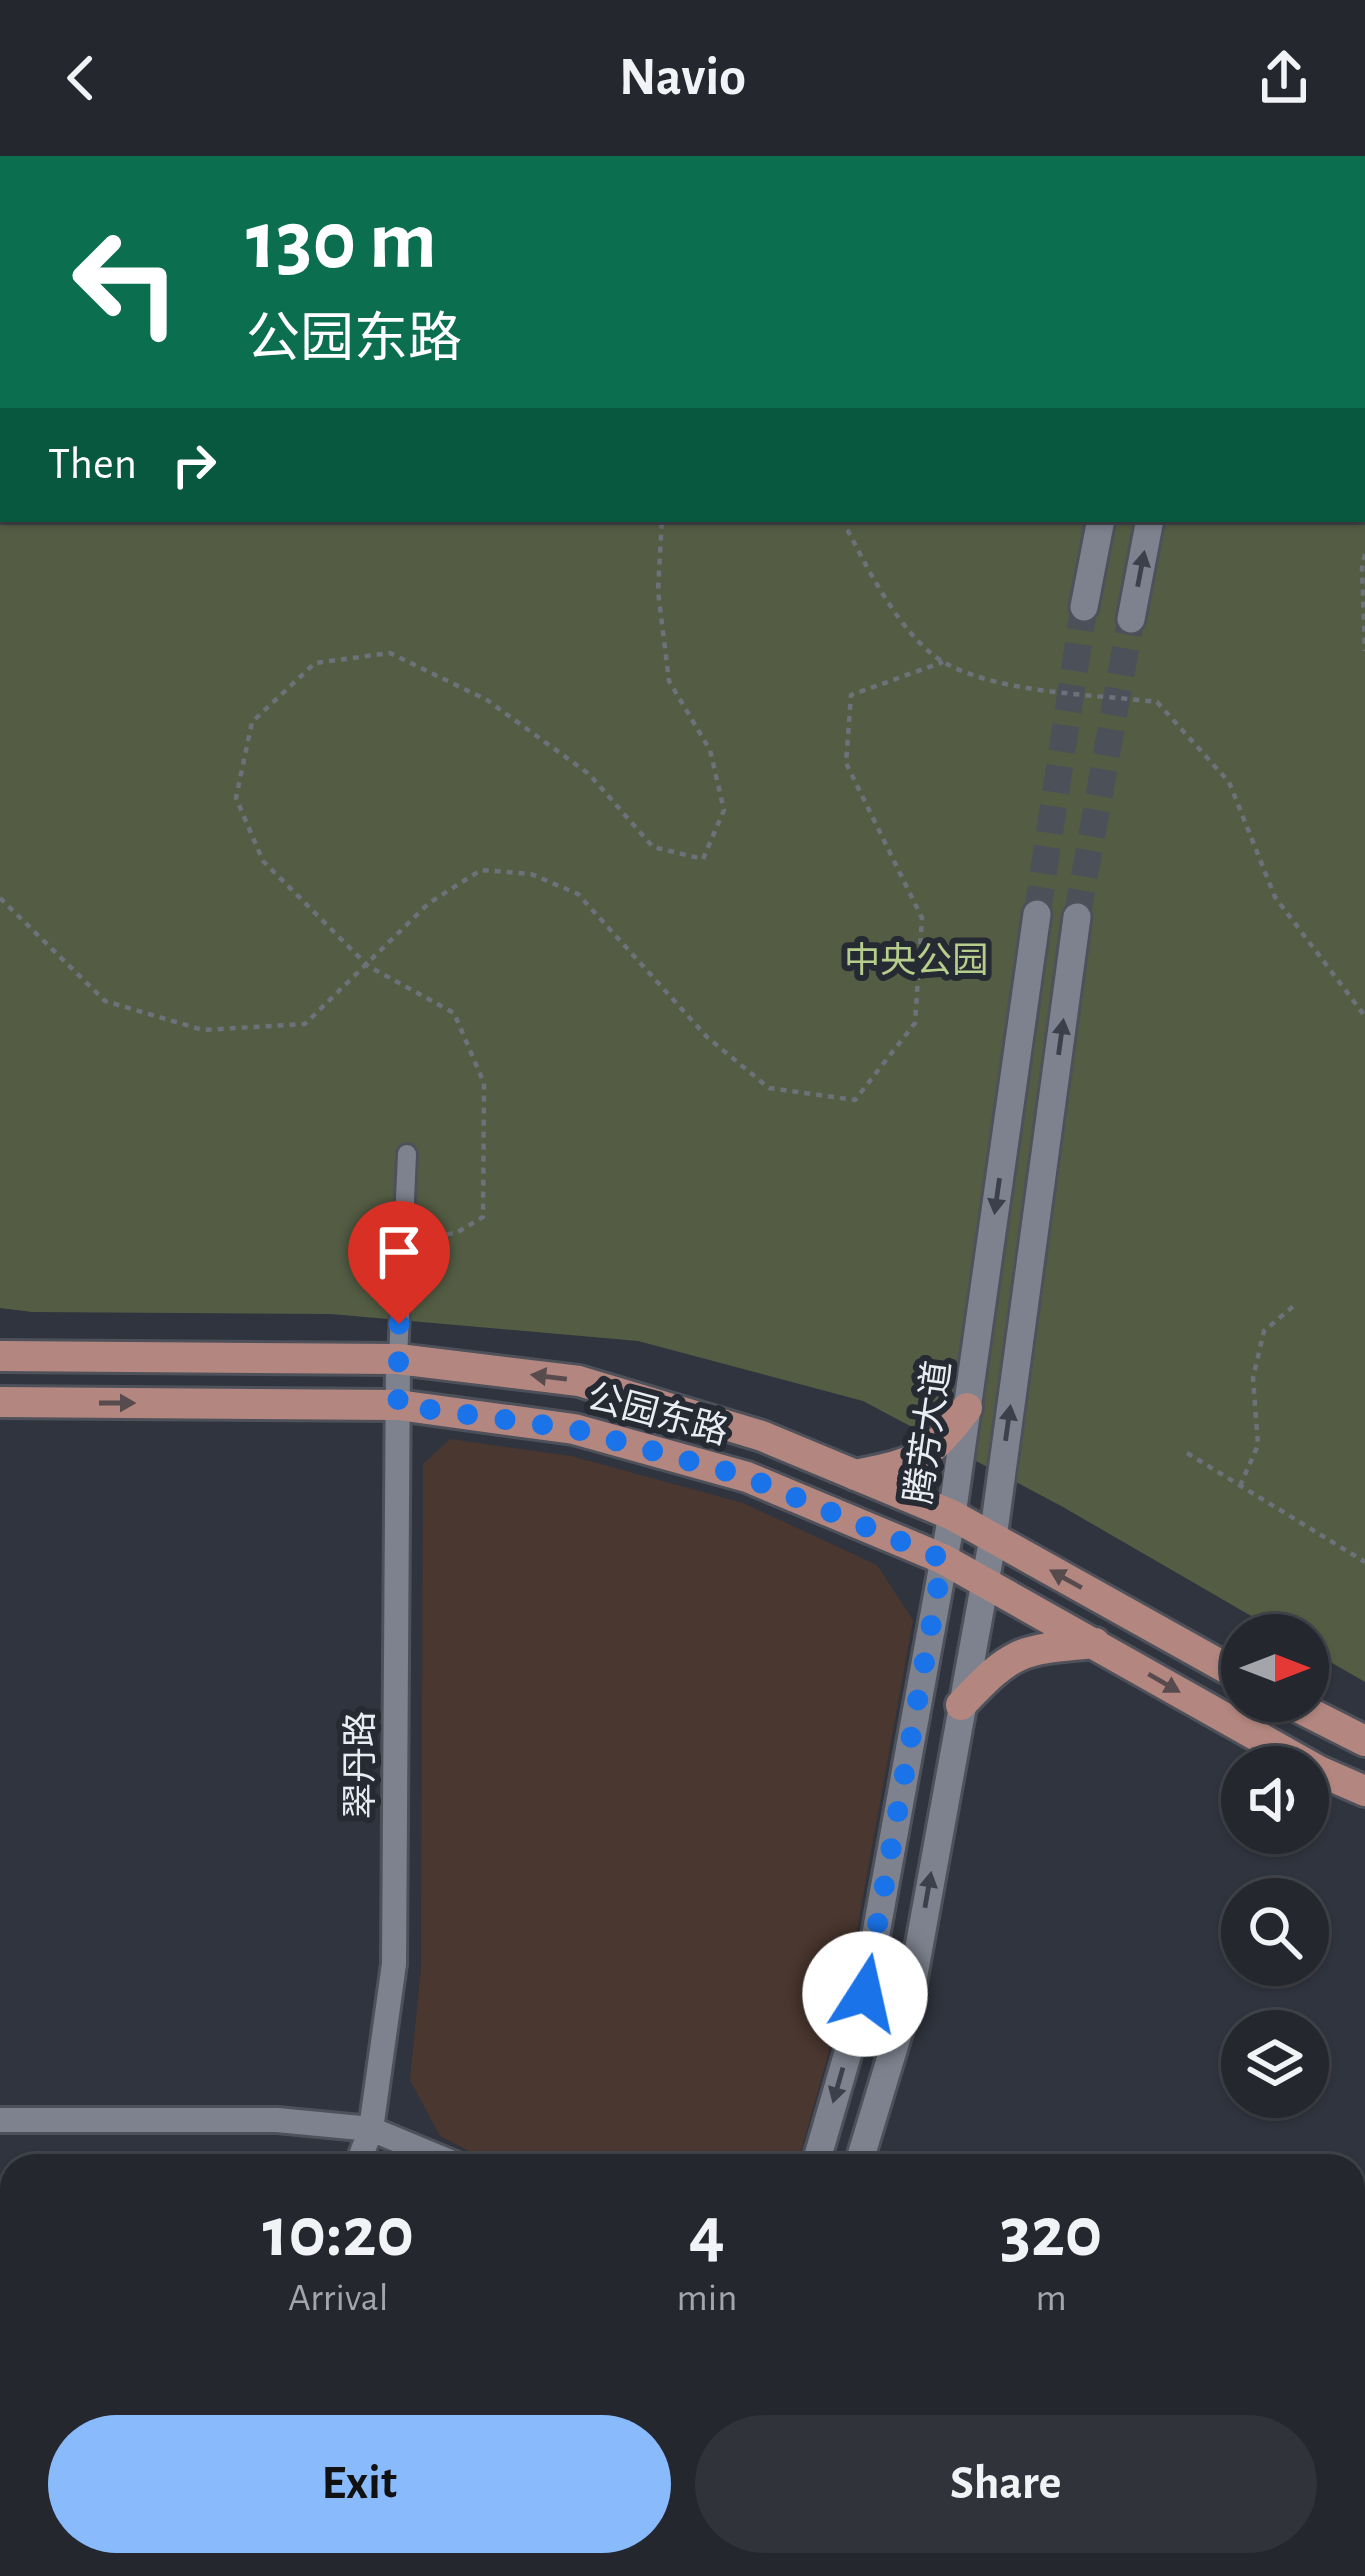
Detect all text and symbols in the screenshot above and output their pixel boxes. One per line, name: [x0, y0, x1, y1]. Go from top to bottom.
icon: back: [48, 45, 114, 111]
icon: share: [1251, 45, 1317, 111]
text: Navio: [619, 51, 746, 105]
text: 130 m: [246, 200, 437, 284]
icon: left: [48, 204, 204, 360]
text: 公园东路: [246, 313, 462, 367]
icon: right: [161, 432, 227, 498]
text: Then: [48, 442, 137, 487]
one-way arrow: [1132, 550, 1151, 587]
park label: 中央公园: [844, 941, 988, 979]
one-way arrow: [1052, 1018, 1071, 1055]
one-way arrow: [987, 1178, 1006, 1216]
pin: [348, 1201, 450, 1324]
icon: arrive: [366, 1219, 432, 1285]
street label: 腾芳大道: [899, 1358, 957, 1506]
one-way arrow: [530, 1368, 567, 1387]
street label: 公园东路: [583, 1377, 732, 1451]
one-way arrow: [99, 1393, 137, 1413]
one-way arrow: [999, 1404, 1018, 1441]
one-way arrow: [1049, 1569, 1084, 1590]
north arrow: [1221, 1614, 1329, 1722]
map controls: [1221, 1614, 1329, 2118]
one-way arrow: [1147, 1671, 1181, 1692]
street label: 翠丹路: [341, 1711, 379, 1819]
button: sound: [1221, 1746, 1329, 1854]
one-way arrow: [920, 1871, 938, 1909]
button: search: [1221, 1878, 1329, 1986]
position arrow: [802, 1931, 928, 2057]
button: layers: [1221, 2010, 1329, 2118]
one-way arrow: [828, 2067, 846, 2104]
text: 10:20: [263, 2197, 414, 2269]
text: 4: [689, 2197, 725, 2269]
text: 320: [1000, 2197, 1102, 2269]
text: Arrival: [288, 2279, 388, 2318]
text: min: [677, 2279, 737, 2318]
text: m: [1036, 2279, 1067, 2318]
button: Exit: [48, 2415, 671, 2553]
button: Share: [695, 2415, 1317, 2553]

